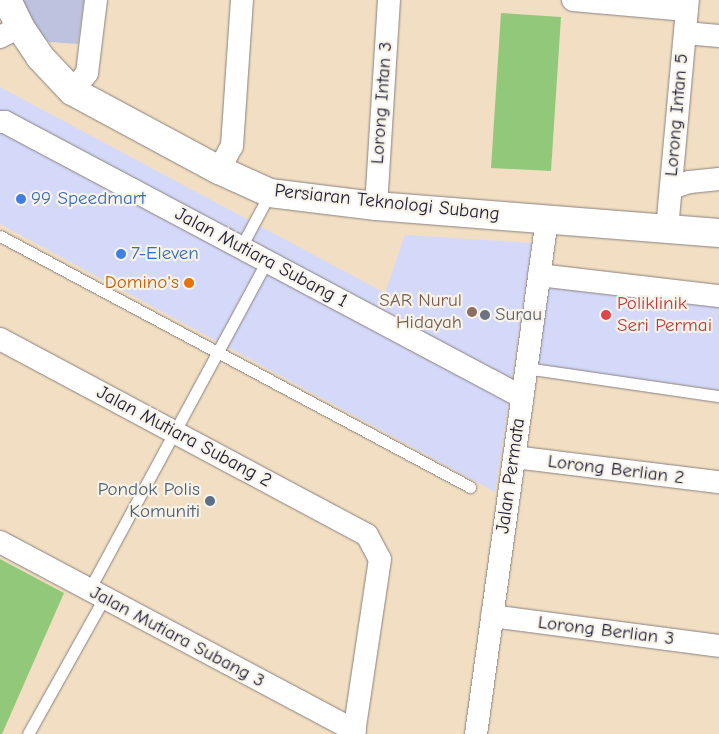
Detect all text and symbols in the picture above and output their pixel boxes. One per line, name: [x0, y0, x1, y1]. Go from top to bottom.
street label: Lorong Intan 3: [366, 41, 398, 165]
street label: Lorong Intan 5: [660, 53, 694, 177]
street label: Persiaran Teknologi Subang: [273, 180, 501, 226]
place label: 99 Speedmart: [31, 188, 146, 210]
marker: 99 Speedmart: [15, 193, 27, 205]
street label: Jalan Mutiara Subang 1: [171, 203, 351, 313]
place label: 7-Eleven: [131, 243, 199, 265]
marker: 7-Eleven: [115, 248, 127, 260]
place label: Domino's: [105, 272, 179, 294]
marker: Domino's: [183, 277, 195, 289]
place label: SAR Nurul Hidayah: [379, 290, 462, 334]
place label: Poliklinik Seri Permai: [617, 293, 712, 337]
place label: Surau: [495, 304, 542, 326]
marker: SAR Nurul Hidayah: [466, 306, 478, 318]
marker: Poliklinik Seri Permai: [599, 308, 613, 322]
marker: Surau: [479, 309, 491, 321]
street label: Jalan Mutiara Subang 2: [93, 381, 275, 493]
street label: Jalan Permata: [492, 417, 530, 535]
street label: Lorong Berlian 2: [546, 450, 686, 490]
place label: Pondok Polis Komuniti: [98, 479, 200, 523]
marker: Pondok Polis Komuniti: [204, 495, 216, 507]
street label: Jalan Mutiara Subang 3: [86, 581, 268, 693]
street label: Lorong Berlian 3: [537, 611, 675, 651]

